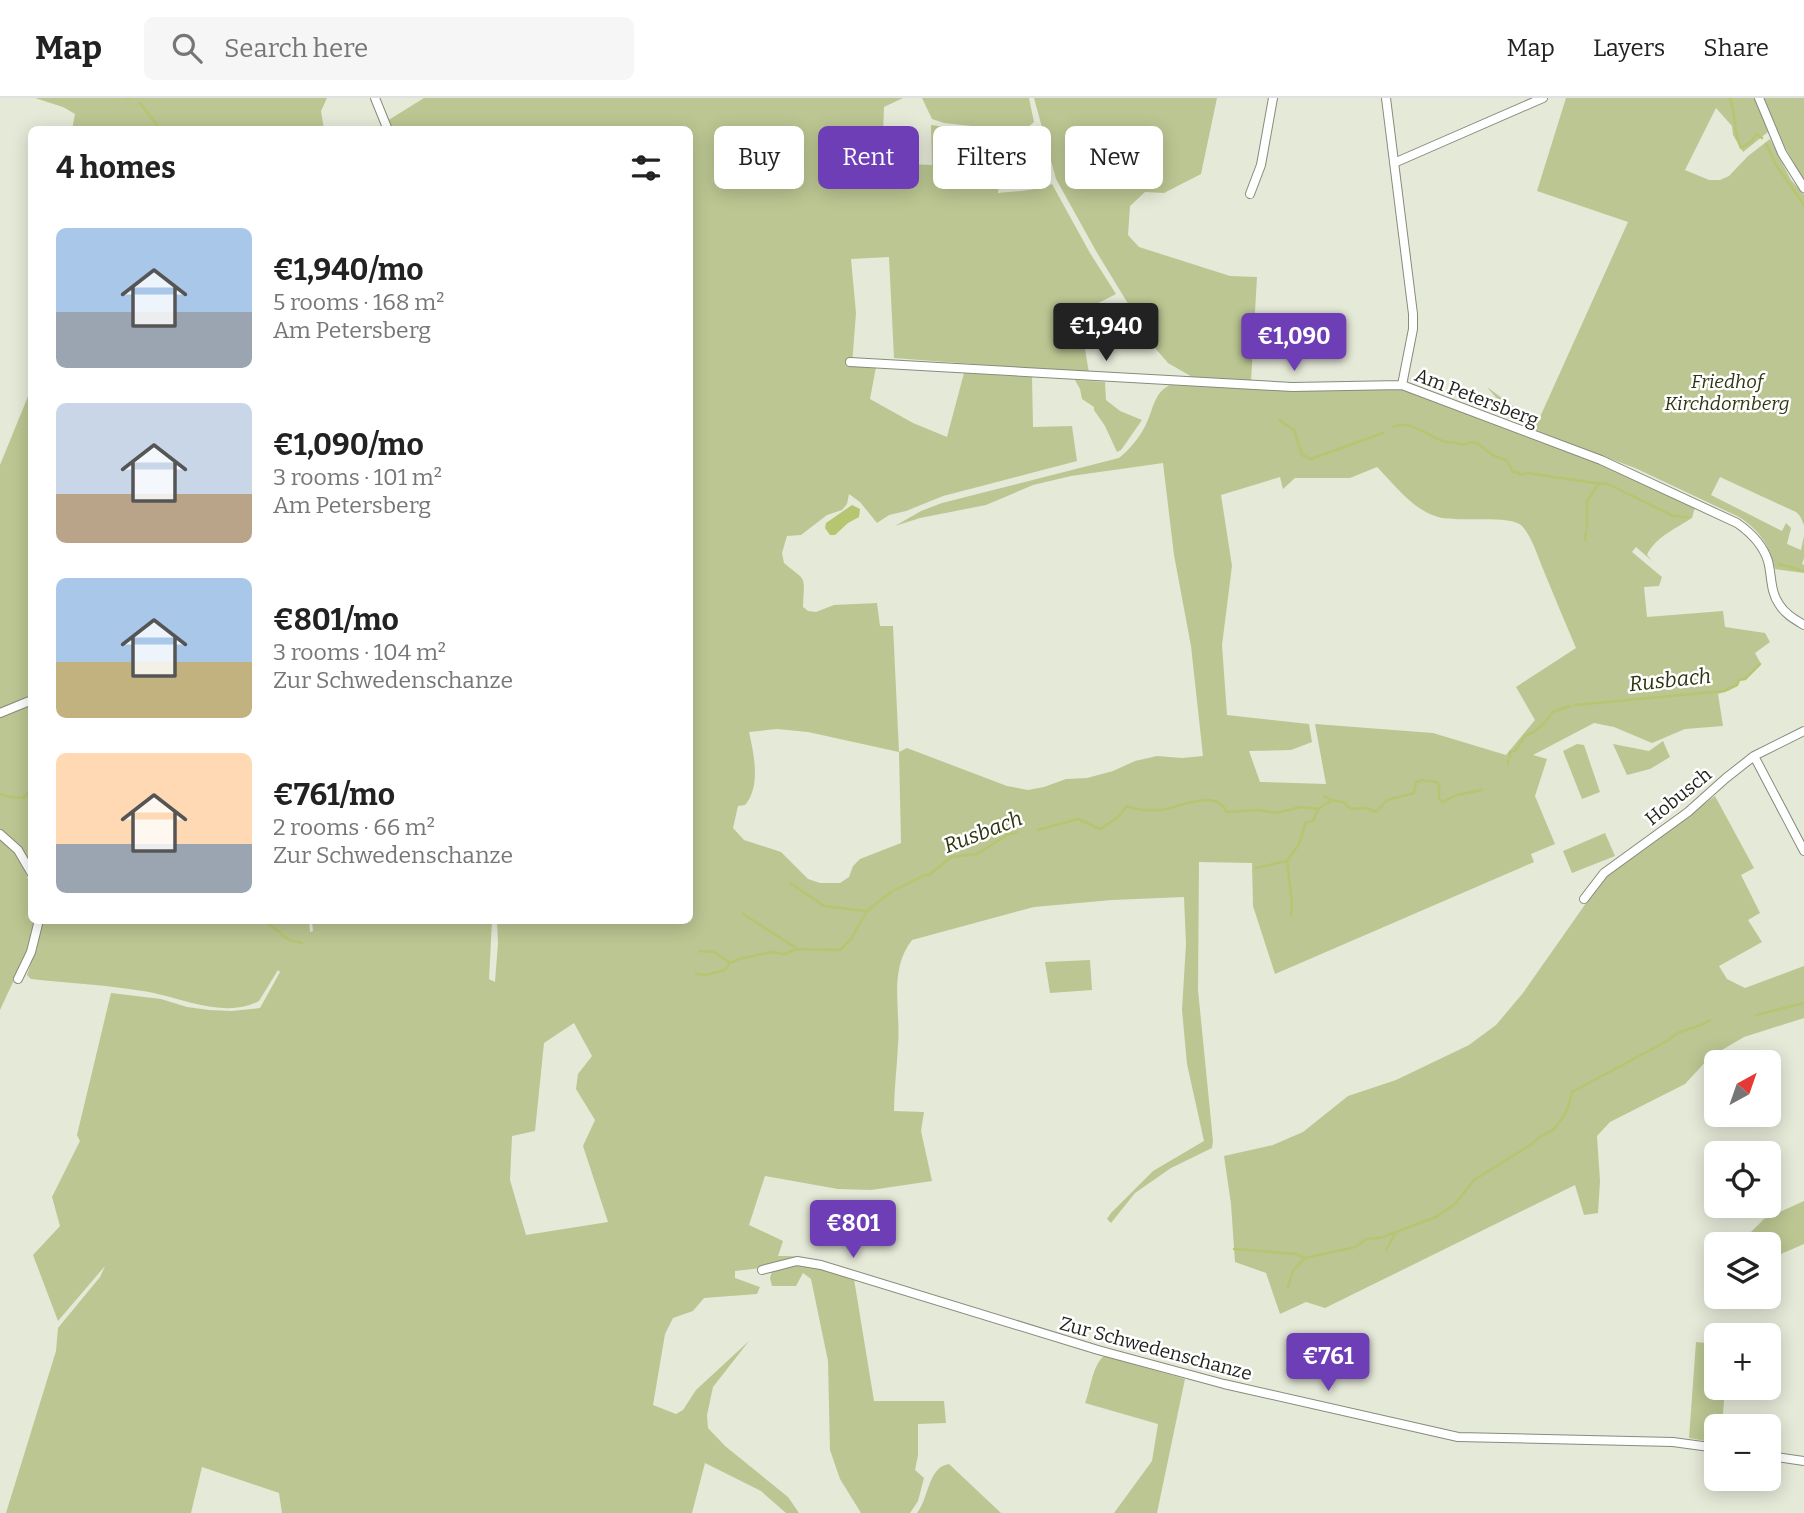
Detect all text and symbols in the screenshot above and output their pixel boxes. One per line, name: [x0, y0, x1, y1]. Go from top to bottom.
search box: [144, 17, 634, 80]
text: Map: [35, 28, 102, 68]
icon: search: [168, 29, 206, 67]
text: Search here: [224, 33, 368, 64]
text: Map: [1507, 34, 1555, 62]
text: Layers: [1593, 34, 1665, 62]
text: Share: [1703, 34, 1769, 62]
chip: Buy: [714, 126, 804, 189]
chip: Rent: [818, 126, 919, 189]
chip: Filters: [933, 126, 1051, 189]
chip: New: [1065, 126, 1163, 189]
icon: filters: [627, 149, 665, 187]
text: 4 homes: [56, 150, 176, 186]
text: €1,940/mo: [273, 252, 424, 288]
icon: home: [112, 256, 196, 340]
text: 5 rooms · 168 m²: [273, 288, 444, 316]
pin: €1,940: [1049, 303, 1163, 363]
text: €1,940: [1069, 312, 1143, 340]
pin: €1,090: [1237, 314, 1351, 373]
text: Am Petersberg: [273, 316, 431, 344]
text: €1,090: [1257, 322, 1331, 350]
street label: Am Petersberg: [1412, 363, 1542, 432]
park label: Friedhof Kirchdornberg: [1664, 370, 1790, 415]
text: €1,090/mo: [273, 427, 424, 463]
icon: home: [112, 431, 196, 515]
text: 3 rooms · 101 m²: [273, 463, 442, 491]
text: Am Petersberg: [273, 491, 431, 519]
text: €801/mo: [273, 602, 399, 638]
icon: home: [112, 606, 196, 690]
text: 3 rooms · 104 m²: [273, 638, 446, 666]
water label: Rusbach: [1628, 663, 1712, 697]
text: Zur Schwedenschanze: [273, 666, 513, 694]
street label: Hobusch: [1640, 763, 1716, 830]
text: €761/mo: [273, 777, 395, 813]
icon: home: [112, 781, 196, 865]
water label: Rusbach: [940, 805, 1026, 859]
text: 2 rooms · 66 m²: [273, 813, 435, 841]
text: Zur Schwedenschanze: [273, 841, 513, 869]
north arrow: [1704, 1050, 1782, 1127]
map controls: [1704, 1050, 1781, 1491]
button: locate: [1704, 1141, 1781, 1218]
pin: €801: [812, 1200, 894, 1260]
text: €801: [826, 1209, 880, 1237]
button: layers: [1704, 1232, 1781, 1309]
street label: Zur Schwedenschanze: [1057, 1312, 1255, 1385]
button: +: [1704, 1323, 1781, 1400]
pin: €761: [1287, 1334, 1369, 1393]
text: €761: [1302, 1342, 1354, 1370]
button: −: [1704, 1414, 1781, 1491]

